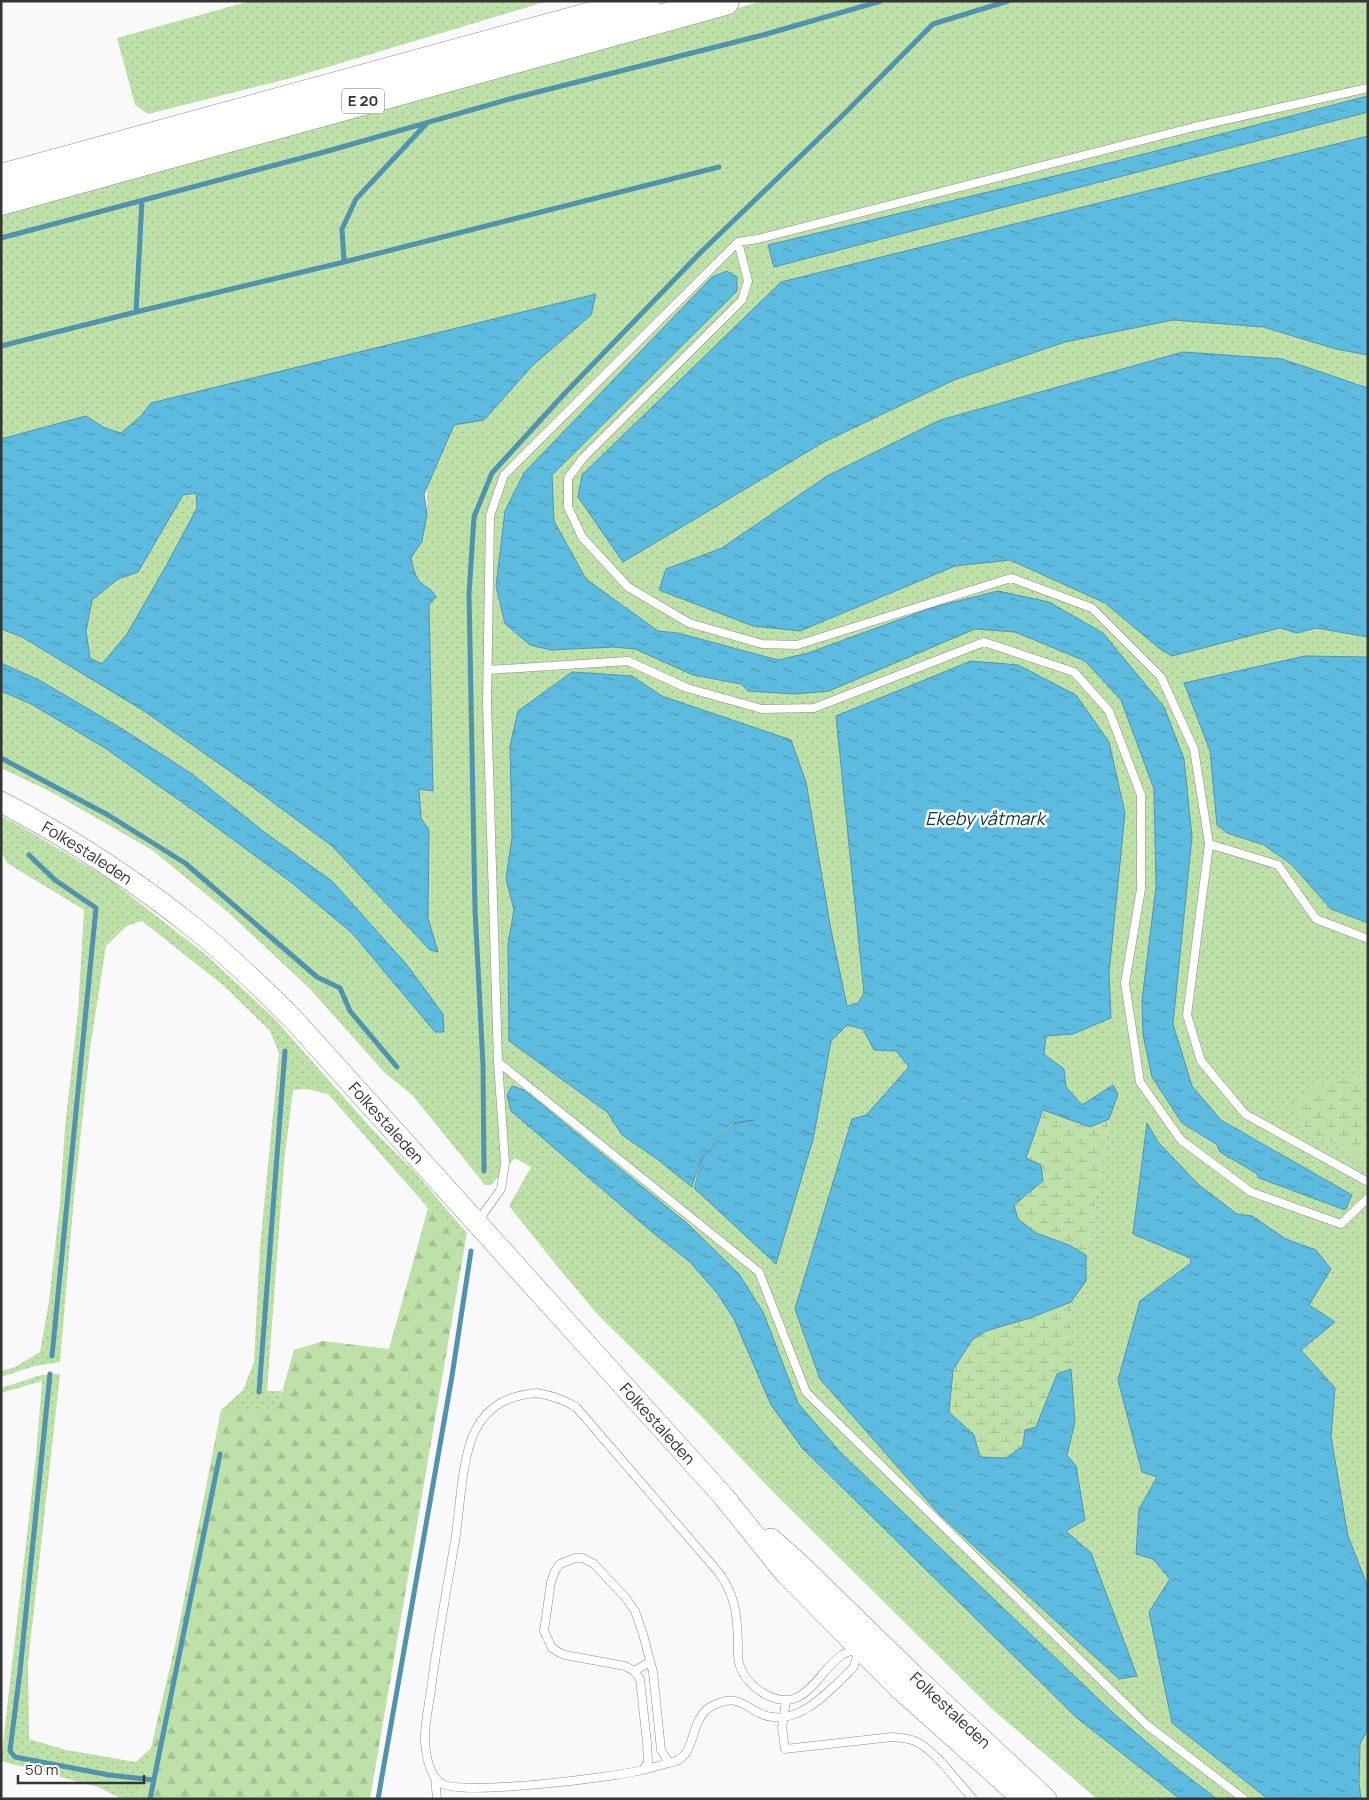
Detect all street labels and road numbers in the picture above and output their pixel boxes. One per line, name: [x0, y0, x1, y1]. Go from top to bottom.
road number: E 20: [342, 88, 384, 114]
street label: Folkestaleden: [38, 816, 137, 890]
street label: Folkestaleden: [344, 1077, 429, 1168]
street label: Folkestaleden: [615, 1378, 700, 1469]
street label: Folkestaleden: [905, 1667, 996, 1753]

